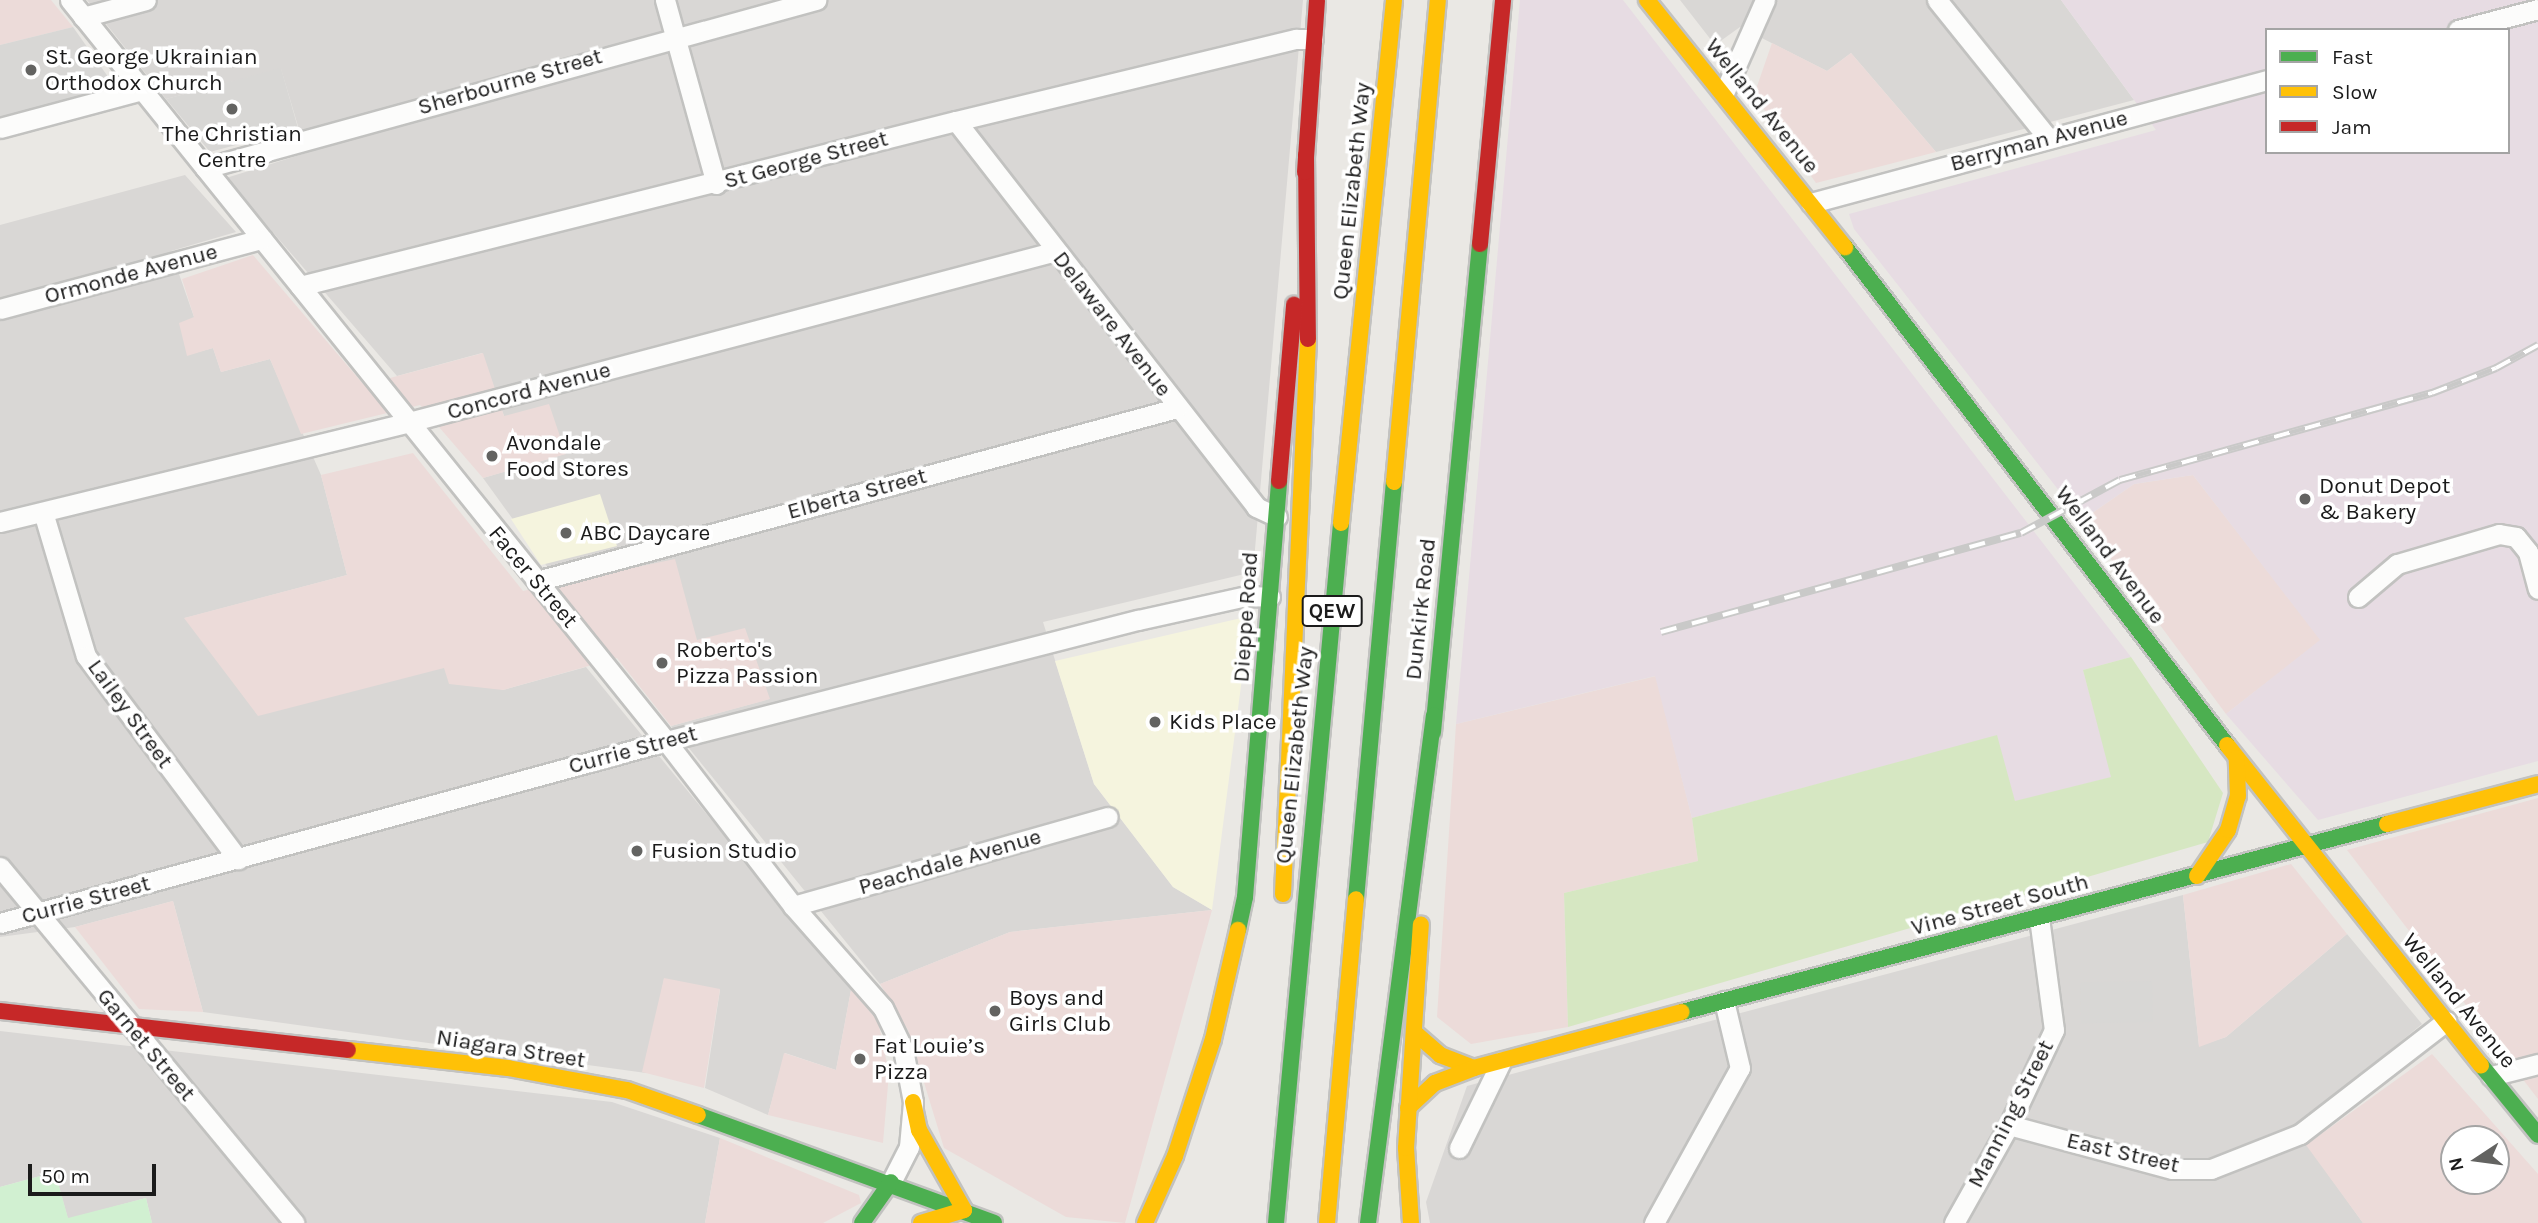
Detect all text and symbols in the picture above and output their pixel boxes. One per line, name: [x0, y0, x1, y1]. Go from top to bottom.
legend: [2265, 28, 2510, 154]
street label: Welland Avenue: [1699, 33, 1825, 179]
street label: Sherbourne Street: [415, 42, 605, 122]
place label: St. George Ukrainian Orthodox Church: [45, 43, 258, 97]
text: Fast: [2332, 45, 2373, 69]
marker: St. George Ukrainian Orthodox Church: [23, 62, 39, 78]
text: Slow: [2332, 80, 2377, 104]
street label: Queen Elizabeth Way: [1327, 81, 1377, 301]
marker: The Christian Centre: [224, 101, 240, 117]
street label: Berryman Avenue: [1947, 104, 2131, 178]
text: Jam: [2332, 115, 2372, 139]
place label: The Christian Centre: [162, 120, 302, 174]
street label: St George Street: [721, 125, 891, 195]
street label: Ormonde Avenue: [42, 238, 220, 310]
street label: Delaware Avenue: [1047, 246, 1177, 402]
street label: Concord Avenue: [444, 356, 614, 426]
place label: Avondale Food Stores: [506, 429, 629, 483]
marker: Avondale Food Stores: [484, 448, 500, 464]
street label: Elberta Street: [784, 462, 930, 526]
place label: Donut Depot & Bakery: [2319, 472, 2450, 526]
street label: Welland Avenue: [2049, 480, 2171, 630]
marker: Donut Depot & Bakery: [2297, 491, 2313, 507]
place label: ABC Daycare: [580, 519, 710, 547]
street label: Facer Street: [482, 520, 584, 634]
marker: ABC Daycare: [558, 525, 574, 541]
street label: Dunkirk Road: [1400, 537, 1442, 681]
street label: Dieppe Road: [1228, 551, 1264, 683]
road number: QEW: [1300, 594, 1364, 628]
place label: Roberto's Pizza Passion: [676, 636, 818, 690]
street label: Queen Elizabeth Way: [1270, 645, 1320, 865]
street label: Lailey Street: [81, 654, 179, 774]
marker: Roberto's Pizza Passion: [654, 655, 670, 671]
place label: Kids Place: [1169, 708, 1277, 736]
marker: Kids Place: [1147, 714, 1163, 730]
street label: Currie Street: [566, 720, 700, 780]
street label: Peachdale Avenue: [856, 823, 1044, 901]
place label: Fusion Studio: [651, 837, 797, 865]
marker: Fusion Studio: [629, 843, 645, 859]
street label: Vine Street South: [1908, 868, 2092, 942]
street label: Currie Street: [19, 870, 153, 930]
street label: Welland Avenue: [2396, 928, 2522, 1074]
street label: Garnet Street: [91, 983, 201, 1107]
place label: Boys and Girls Club: [1009, 984, 1111, 1038]
marker: Boys and Girls Club: [987, 1003, 1003, 1019]
street label: Niagara Street: [435, 1024, 587, 1074]
place label: Fat Louie’s Pizza: [874, 1032, 985, 1086]
street label: Manning Street: [1962, 1035, 2060, 1193]
marker: Fat Louie’s Pizza: [852, 1051, 868, 1067]
north arrow: [2440, 1125, 2510, 1195]
street label: East Street: [2064, 1127, 2182, 1179]
scale bar: [32, 1150, 159, 1194]
text: N: [2444, 1155, 2469, 1173]
text: 50 m: [41, 1164, 90, 1188]

